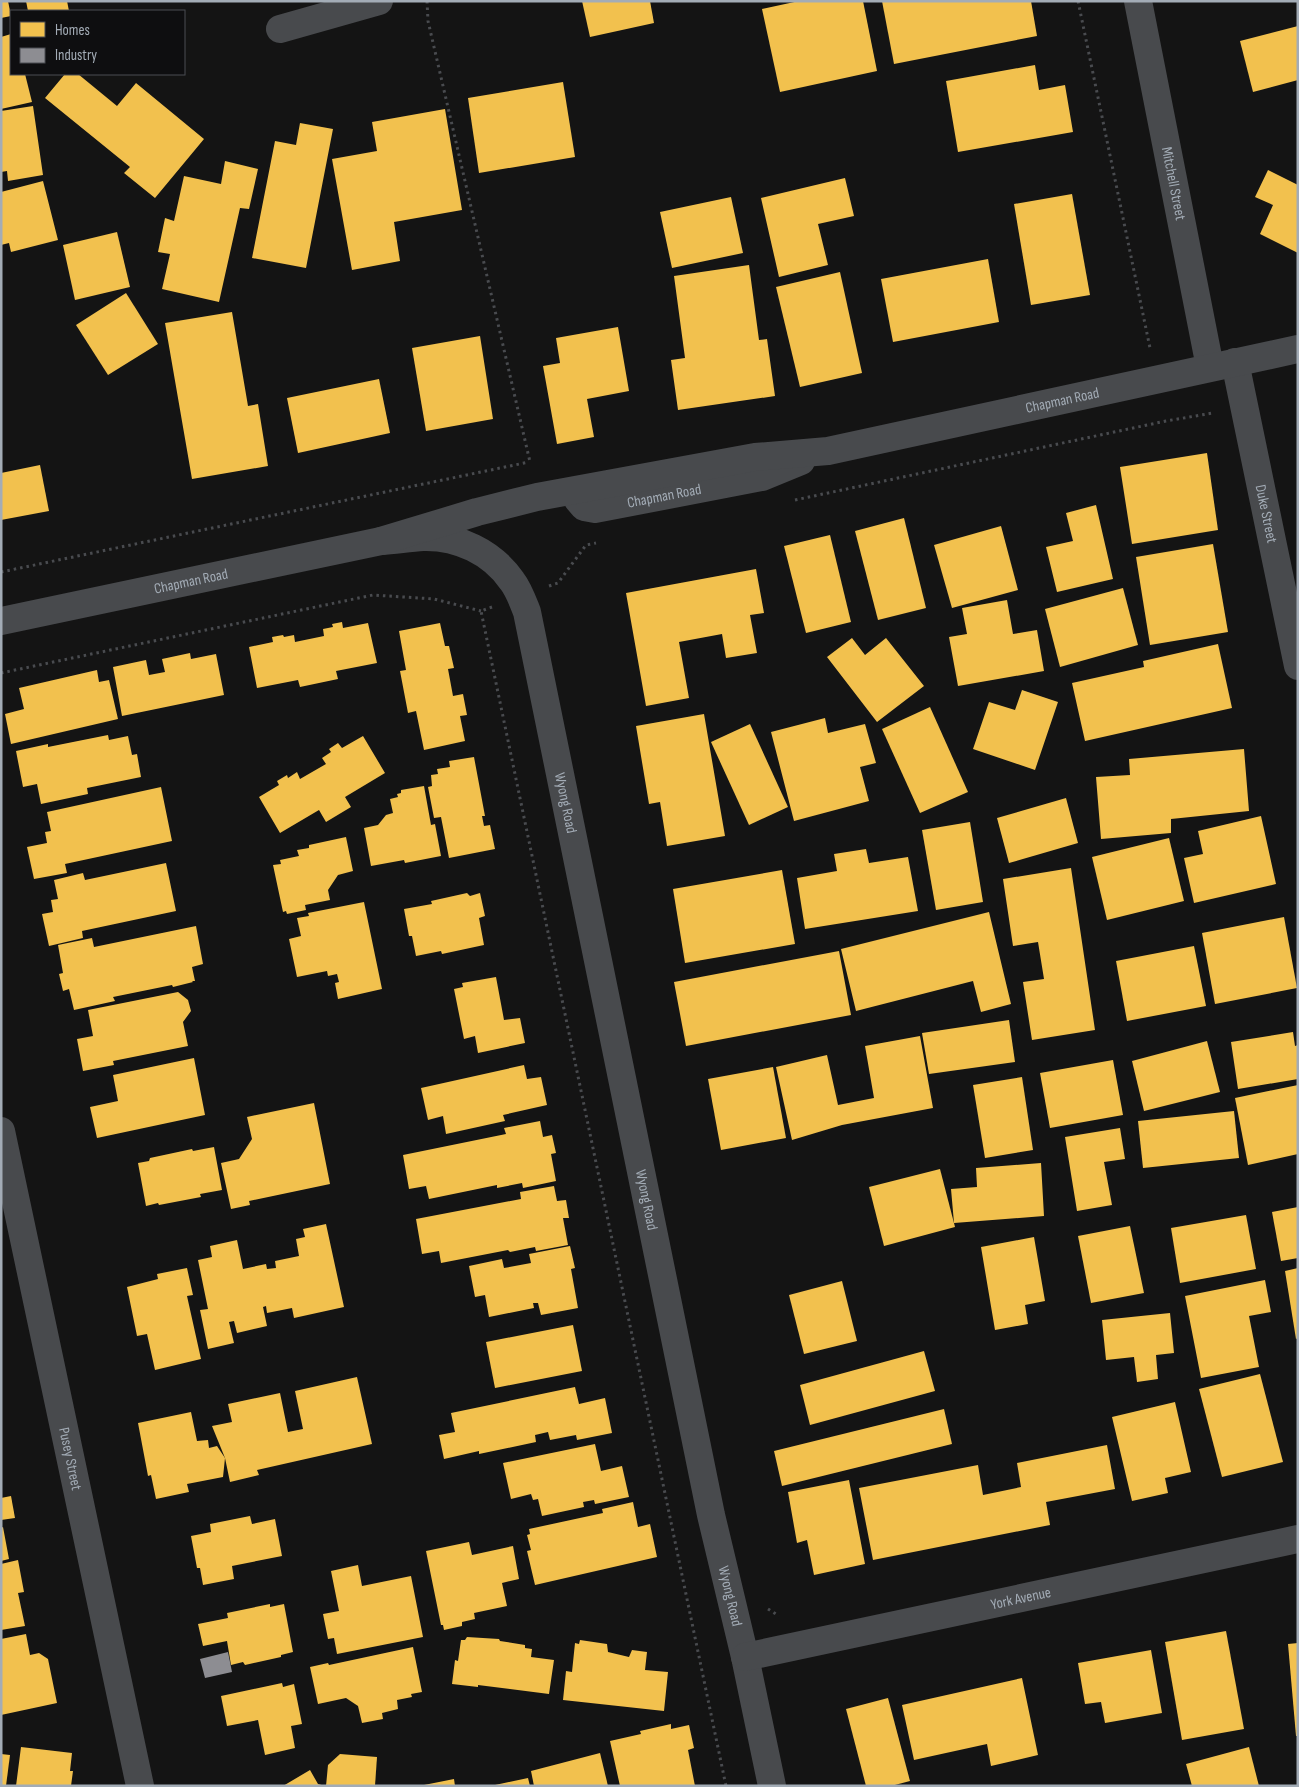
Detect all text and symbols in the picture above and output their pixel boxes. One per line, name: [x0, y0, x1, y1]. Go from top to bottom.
legend: [10, 10, 185, 75]
text: Homes: [55, 21, 90, 40]
text: Industry: [55, 46, 97, 65]
street label: Mitchell Street: [1157, 145, 1190, 222]
street label: Chapman Road: [1024, 383, 1101, 418]
street label: Chapman Road: [626, 480, 703, 513]
street label: Duke Street: [1251, 483, 1281, 545]
street label: Chapman Road: [152, 565, 230, 599]
street label: Wyong Road: [550, 771, 581, 835]
street label: Wyong Road: [631, 1168, 662, 1232]
street label: Pusey Street: [54, 1426, 86, 1492]
street label: Wyong Road: [714, 1564, 746, 1628]
street label: York Avenue: [989, 1583, 1053, 1614]

